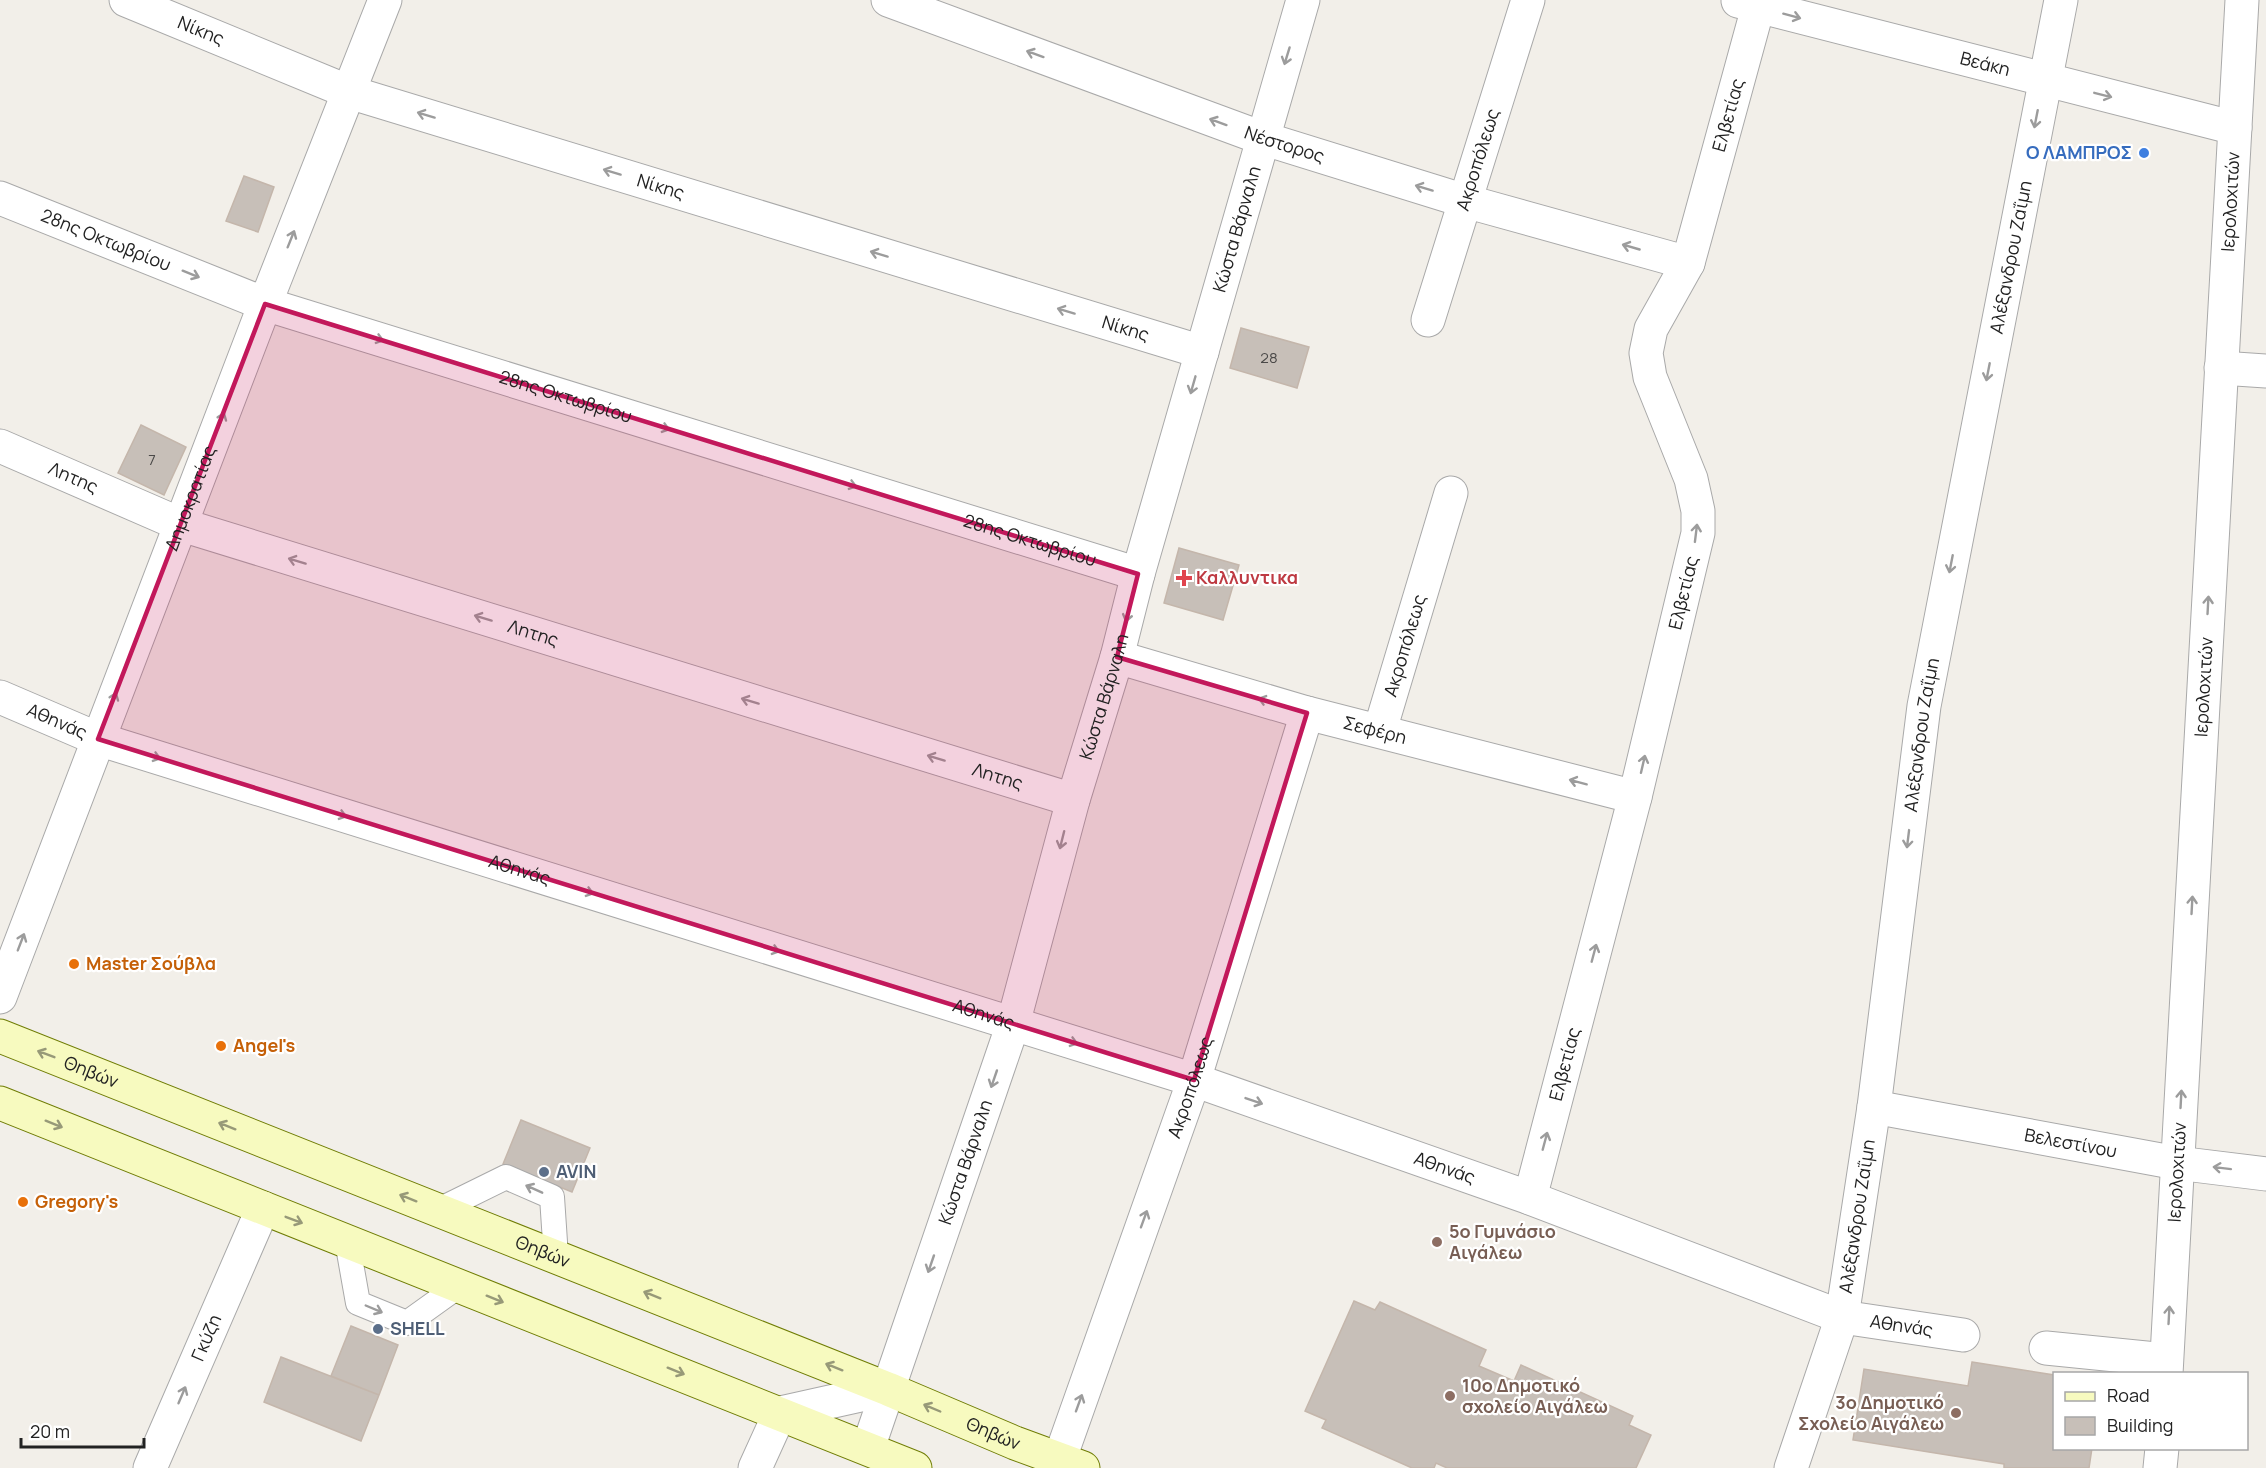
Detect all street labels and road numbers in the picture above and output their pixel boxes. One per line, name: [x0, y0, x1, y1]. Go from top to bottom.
street label: Νίκης: [174, 10, 228, 50]
street label: Βεάκη: [1958, 45, 2013, 81]
street label: Ελβετίας: [1706, 75, 1749, 154]
street label: Ακροπόλεως: [1450, 105, 1504, 213]
street label: Νέστορος: [1241, 120, 1328, 168]
street label: Ιερολοχιτών: [2215, 151, 2245, 252]
street label: Κώστα Βάρναλη: [1207, 163, 1266, 295]
street label: Νίκης: [634, 168, 688, 205]
street label: Αλέξανδρου Ζαΐμη: [1983, 178, 2037, 336]
street label: 28ης Οκτωβρίου: [38, 203, 175, 276]
street label: Νίκης: [1099, 309, 1152, 346]
street label: 28ης Οκτωβρίου: [496, 364, 635, 428]
street label: Δημοκρατίας: [159, 442, 221, 554]
street label: Λητης: [45, 456, 102, 498]
street label: 28ης Οκτωβρίου: [961, 508, 1100, 571]
street label: Ελβετίας: [1662, 553, 1703, 632]
street label: Ακροπόλεως: [1378, 591, 1431, 699]
street label: Λητης: [505, 613, 562, 652]
street label: Κώστα Βάρναλη: [1073, 631, 1133, 762]
street label: Ιερολοχιτών: [2188, 636, 2218, 738]
street label: Αλέξανδρου Ζαΐμη: [1898, 656, 1944, 813]
street label: Αθηνάς: [24, 697, 91, 744]
street label: Σεφέρη: [1341, 710, 1409, 749]
street label: Λητης: [970, 757, 1026, 795]
street label: Αθηνάς: [486, 848, 554, 890]
street label: Αθηνάς: [950, 993, 1018, 1034]
street label: Ελβετίας: [1543, 1024, 1585, 1103]
street label: Ακροπόλεως: [1161, 1033, 1218, 1141]
street label: Θηβών: [61, 1050, 122, 1093]
street label: Κώστα Βάρναλη: [932, 1096, 997, 1228]
street label: Βελεστίνου: [2023, 1122, 2119, 1163]
street label: Ιερολοχιτών: [2161, 1122, 2191, 1223]
street label: Αλέξανδρου Ζαΐμη: [1833, 1138, 1880, 1295]
street label: Αθηνάς: [1411, 1145, 1479, 1189]
street label: Θηβών: [512, 1229, 574, 1272]
street label: Αθηνάς: [1868, 1308, 1935, 1341]
street label: Γκύζη: [185, 1310, 226, 1364]
street label: Θηβών: [963, 1411, 1024, 1455]

